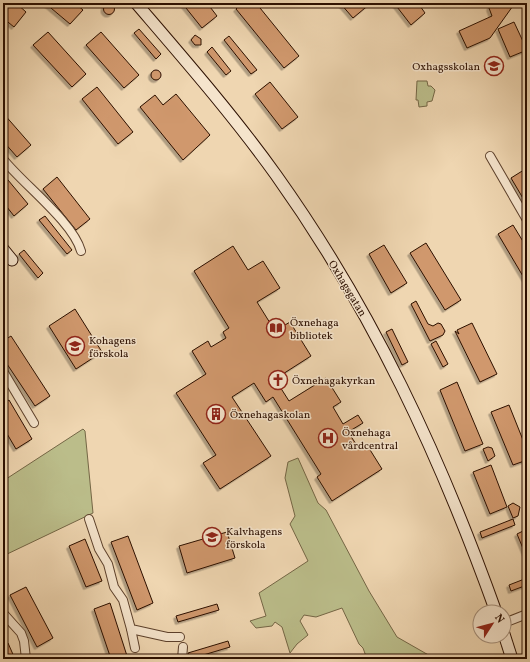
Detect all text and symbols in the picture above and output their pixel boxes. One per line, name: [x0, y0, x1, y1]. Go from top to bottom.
school or university icon: Oxhagsskolan: [483, 55, 505, 77]
place label: Oxhagsskolan: [412, 60, 480, 75]
street label: Oxhagsgatan: [324, 258, 370, 320]
place label: Öxnehaga bibliotek: [290, 316, 339, 344]
library icon: Öxnehaga bibliotek: [265, 317, 287, 339]
place label: Kohagens förskola: [89, 334, 136, 362]
school or university icon: Kohagens förskola: [64, 335, 86, 357]
church icon: Öxnehagakyrkan: [267, 369, 289, 391]
place label: Öxnehagakyrkan: [292, 374, 376, 389]
building icon: Öxnehagaskolan: [205, 403, 227, 425]
place label: Öxnehagaskolan: [230, 408, 311, 423]
place label: Öxnehaga vårdcentral: [342, 426, 398, 454]
hospital icon: Öxnehaga vårdcentral: [317, 427, 339, 449]
place label: Kalvhagens förskola: [226, 525, 282, 553]
school or university icon: Kalvhagens förskola: [201, 526, 223, 548]
north arrow: [472, 604, 512, 644]
text: N: [490, 611, 507, 627]

